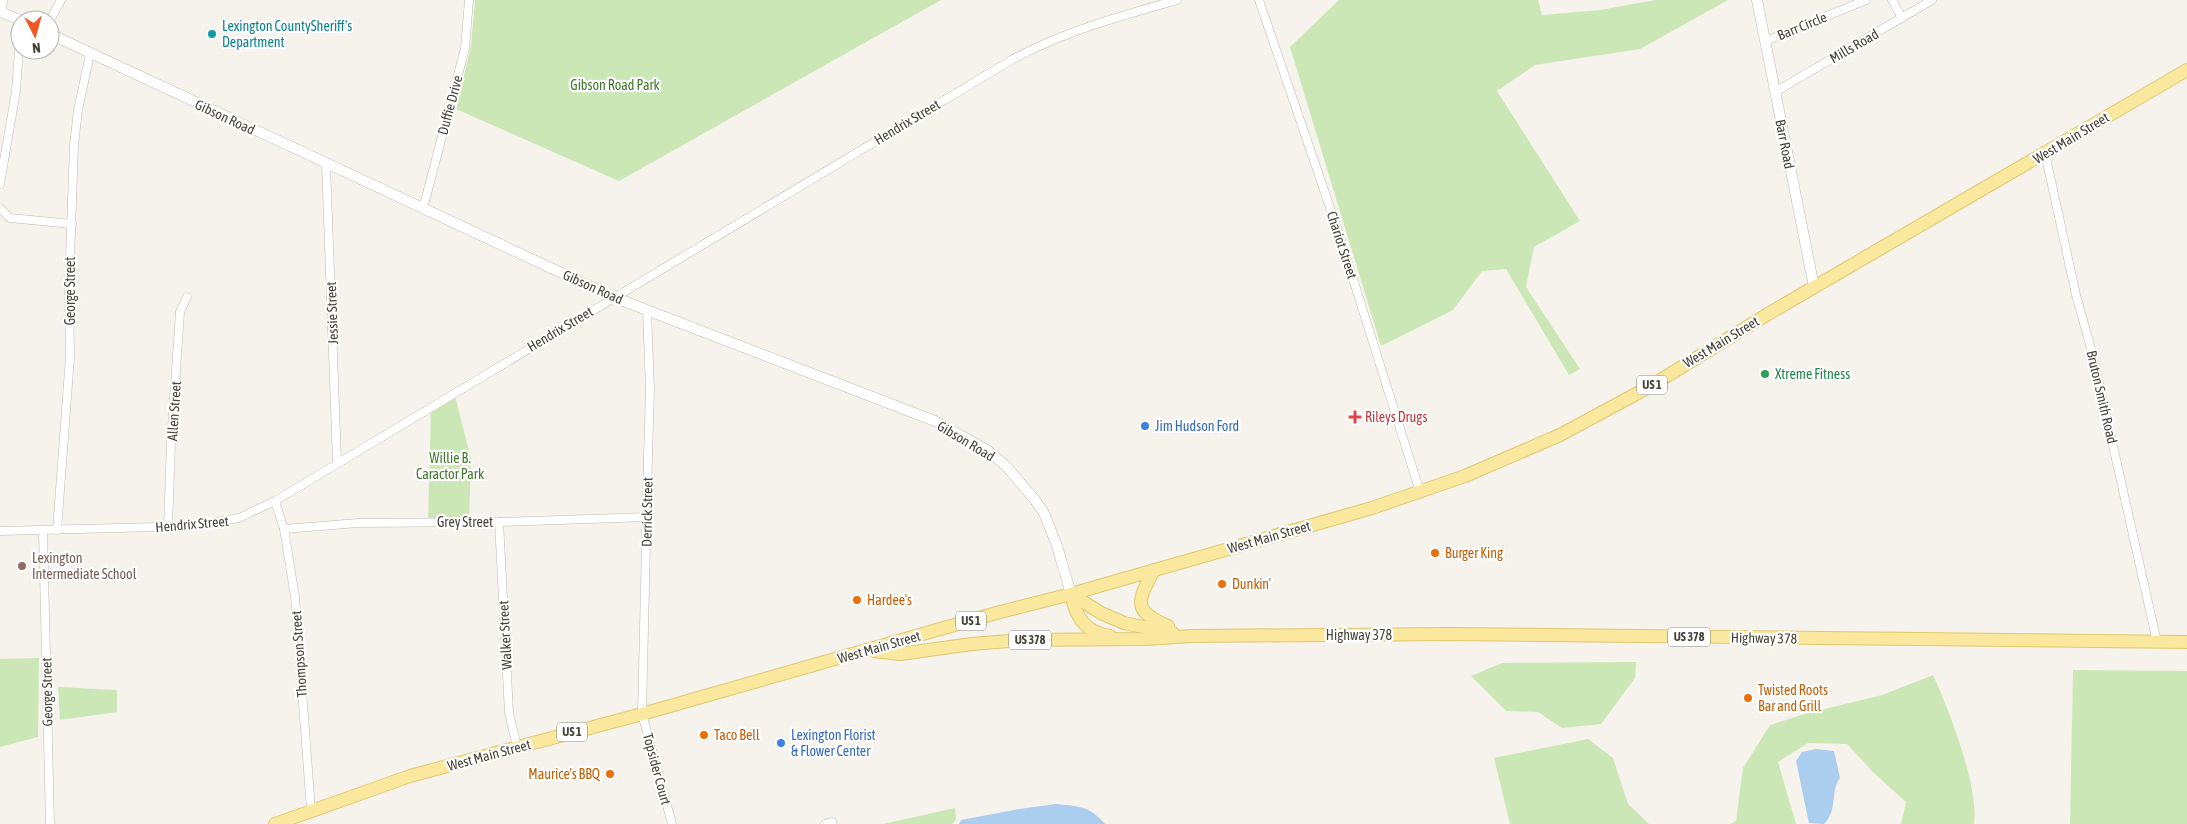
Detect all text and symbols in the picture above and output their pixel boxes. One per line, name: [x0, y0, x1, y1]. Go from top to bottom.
street label: Barr Circle: [1775, 9, 1829, 43]
north arrow: [10, 10, 60, 60]
place label: Lexington CountySheriff's Department: [222, 18, 352, 50]
street label: Mills Road: [1827, 26, 1881, 66]
marker: Lexington CountySheriff's Department: [206, 28, 218, 40]
text: N: [31, 40, 41, 56]
street label: Duffie Drive: [434, 74, 466, 136]
park label: Gibson Road Park: [570, 77, 660, 93]
street label: Gibson Road: [193, 96, 257, 138]
street label: Hendrix Street: [871, 96, 943, 148]
street label: West Main Street: [2030, 109, 2112, 167]
street label: Barr Road: [1772, 118, 1798, 170]
street label: Chariot Street: [1324, 209, 1360, 281]
street label: George Street: [62, 257, 78, 325]
street label: Gibson Road: [560, 267, 626, 307]
street label: Jessie Street: [323, 281, 341, 345]
street label: Hendrix Street: [524, 303, 596, 355]
street label: West Main Street: [1680, 313, 1762, 371]
street label: Bruton Smith Road: [2083, 349, 2121, 445]
place label: Xtreme Fitness: [1775, 366, 1850, 382]
marker: Xtreme Fitness: [1759, 368, 1771, 380]
road number: US 1: [1637, 376, 1667, 394]
street label: Allen Street: [164, 381, 184, 441]
place label: Rileys Drugs: [1365, 409, 1427, 425]
marker: Rileys Drugs: [1349, 411, 1361, 423]
street label: Gibson Road: [934, 418, 998, 464]
place label: Jim Hudson Ford: [1155, 418, 1239, 434]
marker: Jim Hudson Ford: [1139, 420, 1151, 432]
park label: Willie B. Caractor Park: [416, 450, 484, 482]
street label: Derrick Street: [638, 477, 656, 547]
street label: Hendrix Street: [155, 513, 229, 535]
street label: Grey Street: [437, 514, 493, 530]
street label: West Main Street: [1226, 518, 1312, 556]
place label: Burger King: [1445, 545, 1503, 561]
marker: Burger King: [1429, 547, 1441, 559]
place label: Lexington Intermediate School: [32, 550, 137, 582]
marker: Lexington Intermediate School: [16, 560, 28, 572]
place label: Dunkin': [1232, 576, 1271, 592]
marker: Dunkin': [1216, 578, 1228, 590]
place label: Hardee's: [867, 592, 912, 608]
marker: Hardee's: [851, 594, 863, 606]
street label: Walker Street: [495, 600, 515, 670]
street label: Thompson Street: [288, 610, 310, 698]
road number: US 1: [956, 612, 986, 630]
street label: Highway 378: [1326, 627, 1393, 643]
street label: West Main Street: [836, 628, 922, 666]
road number: US 378: [1668, 628, 1710, 646]
street label: Highway 378: [1731, 629, 1798, 647]
road number: US 378: [1009, 630, 1051, 650]
street label: George Street: [38, 657, 56, 727]
place label: Twisted Roots Bar and Grill: [1758, 682, 1828, 714]
marker: Twisted Roots Bar and Grill: [1742, 692, 1754, 704]
road number: US 1: [557, 722, 587, 742]
place label: Taco Bell: [714, 727, 760, 743]
place label: Lexington Florist & Flower Center: [791, 727, 876, 759]
marker: Taco Bell: [698, 729, 710, 741]
street label: Topsider Court: [640, 731, 674, 807]
street label: West Main Street: [446, 736, 532, 774]
marker: Lexington Florist & Flower Center: [775, 737, 787, 749]
place label: Maurice's BBQ: [528, 766, 601, 782]
marker: Maurice's BBQ: [604, 768, 616, 780]

